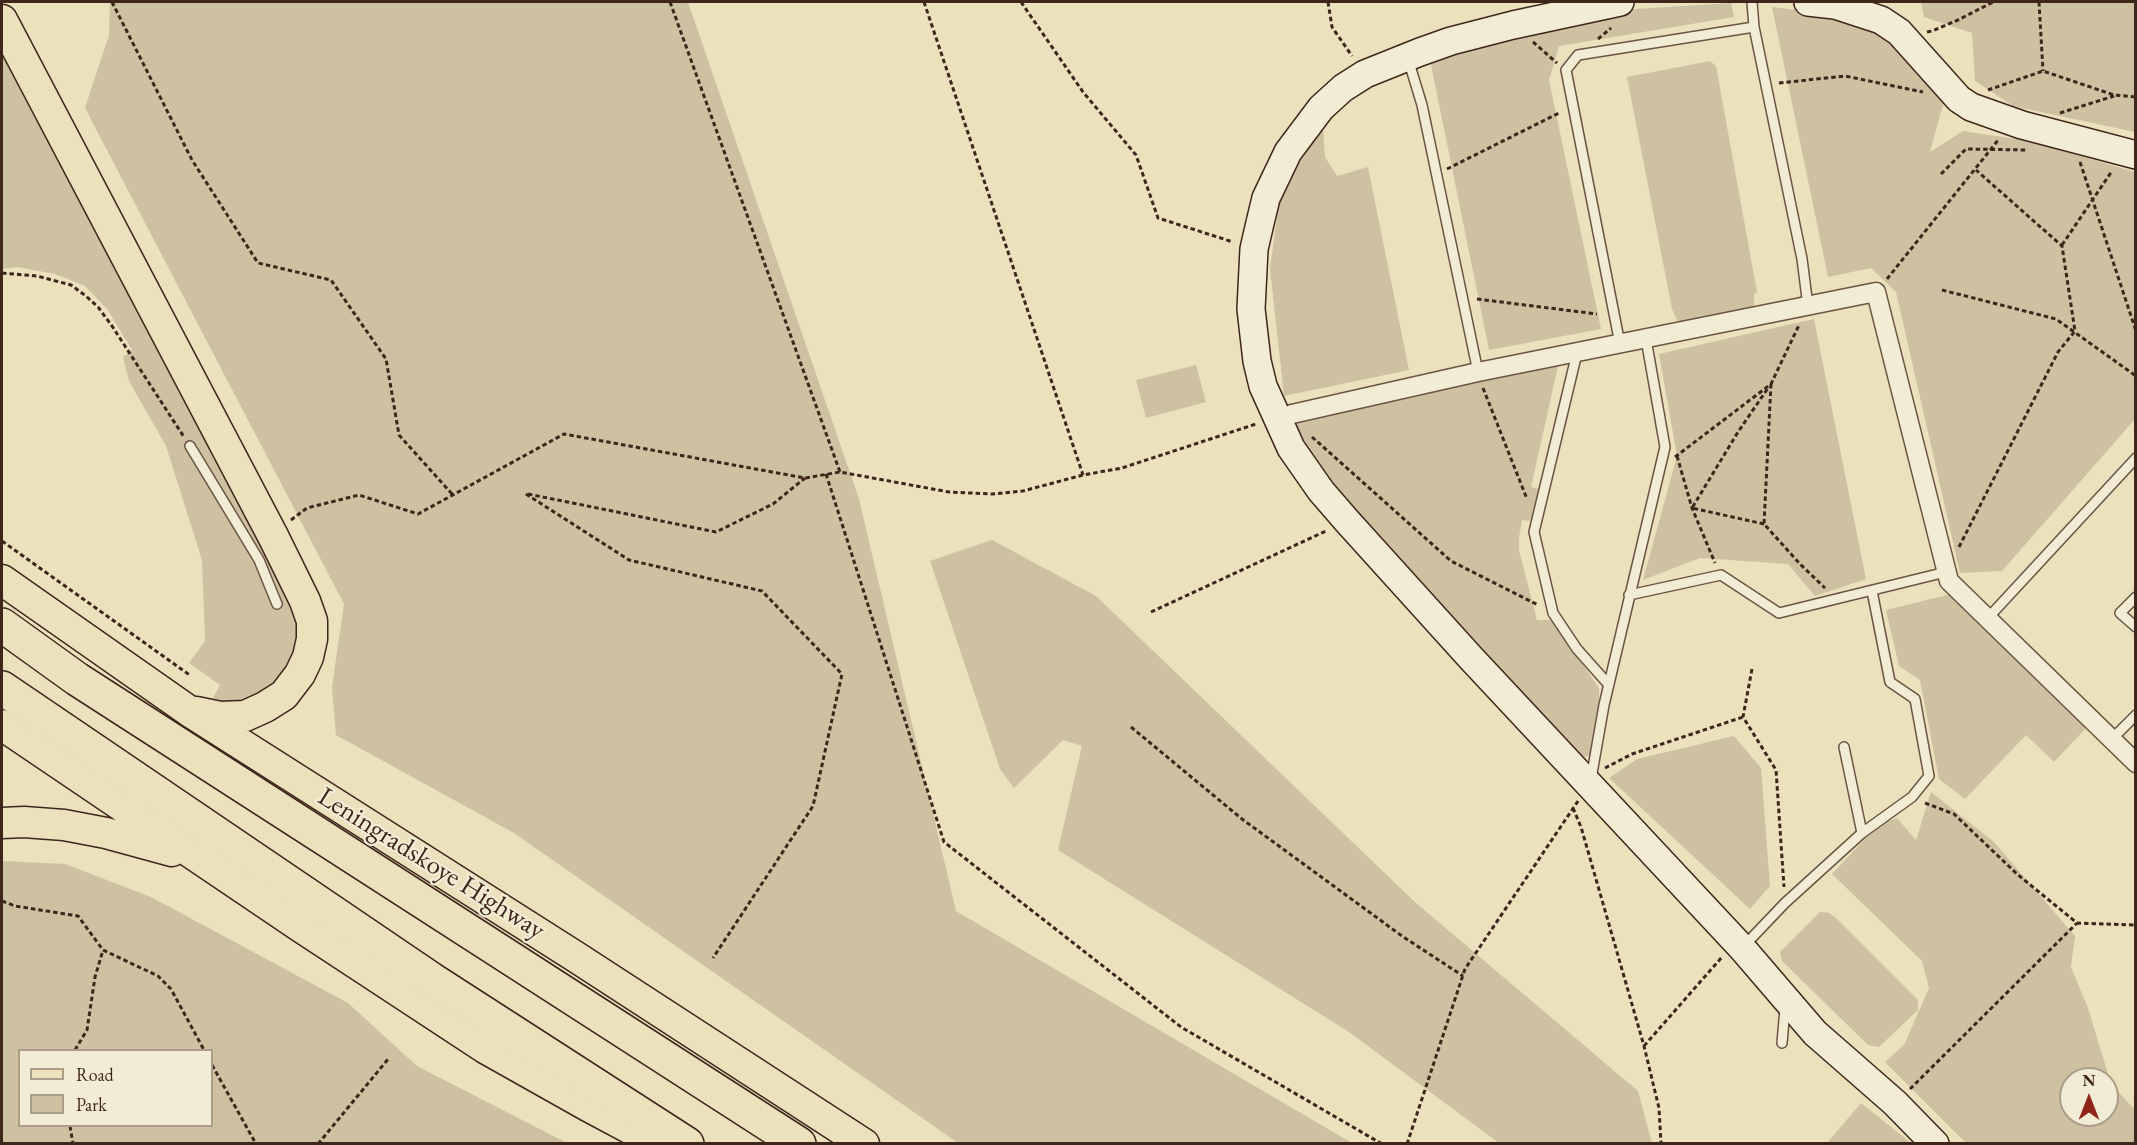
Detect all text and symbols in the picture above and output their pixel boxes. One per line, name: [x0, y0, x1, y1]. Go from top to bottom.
street label: Leningradskoye Highway: [311, 781, 551, 947]
legend: [18, 1049, 213, 1127]
text: Road: [76, 1063, 114, 1086]
north arrow: [2059, 1067, 2119, 1127]
text: N: [2083, 1070, 2095, 1091]
text: Park: [76, 1093, 107, 1116]

